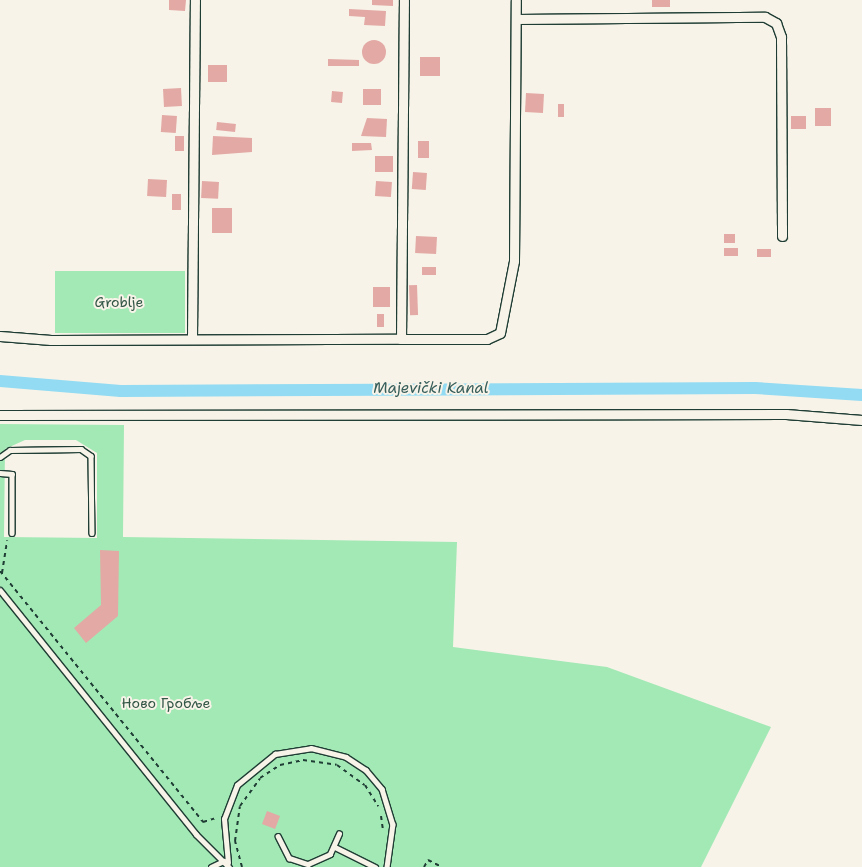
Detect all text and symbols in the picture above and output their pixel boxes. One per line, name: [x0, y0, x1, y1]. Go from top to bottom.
park label: Groblje: [95, 294, 143, 310]
water label: Majevički Kanal: [373, 380, 489, 398]
park label: Ново Гробље: [122, 695, 210, 711]

